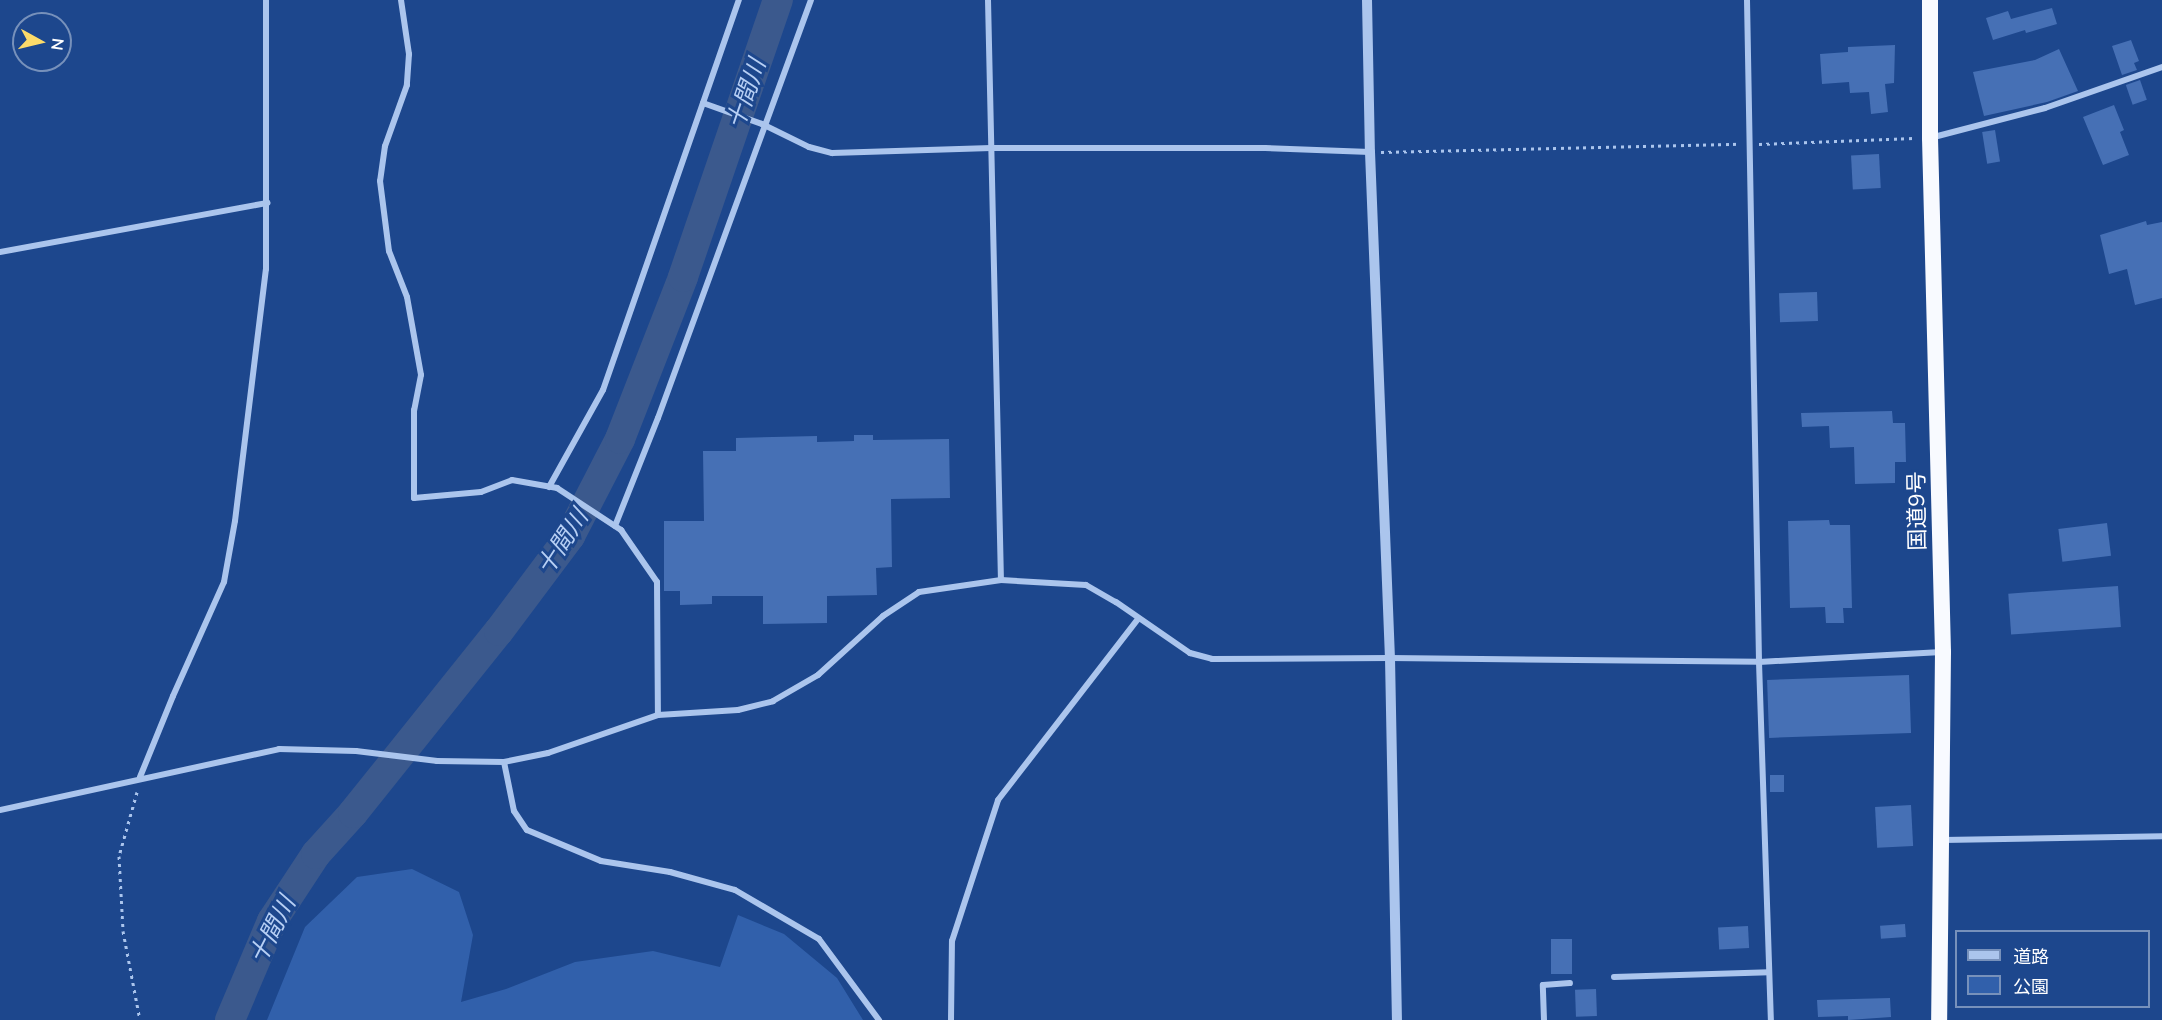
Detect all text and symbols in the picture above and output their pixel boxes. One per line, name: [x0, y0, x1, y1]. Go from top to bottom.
north arrow: [12, 12, 72, 72]
text: N: [47, 37, 69, 52]
water label: 十間川: [721, 55, 771, 133]
street label: 国道9号: [1903, 471, 1931, 551]
water label: 十間川: [530, 504, 594, 580]
water label: 十間川: [243, 891, 301, 969]
legend: [1955, 930, 2150, 1008]
text: 道路: [2013, 945, 2049, 968]
text: 公園: [2013, 975, 2049, 998]

